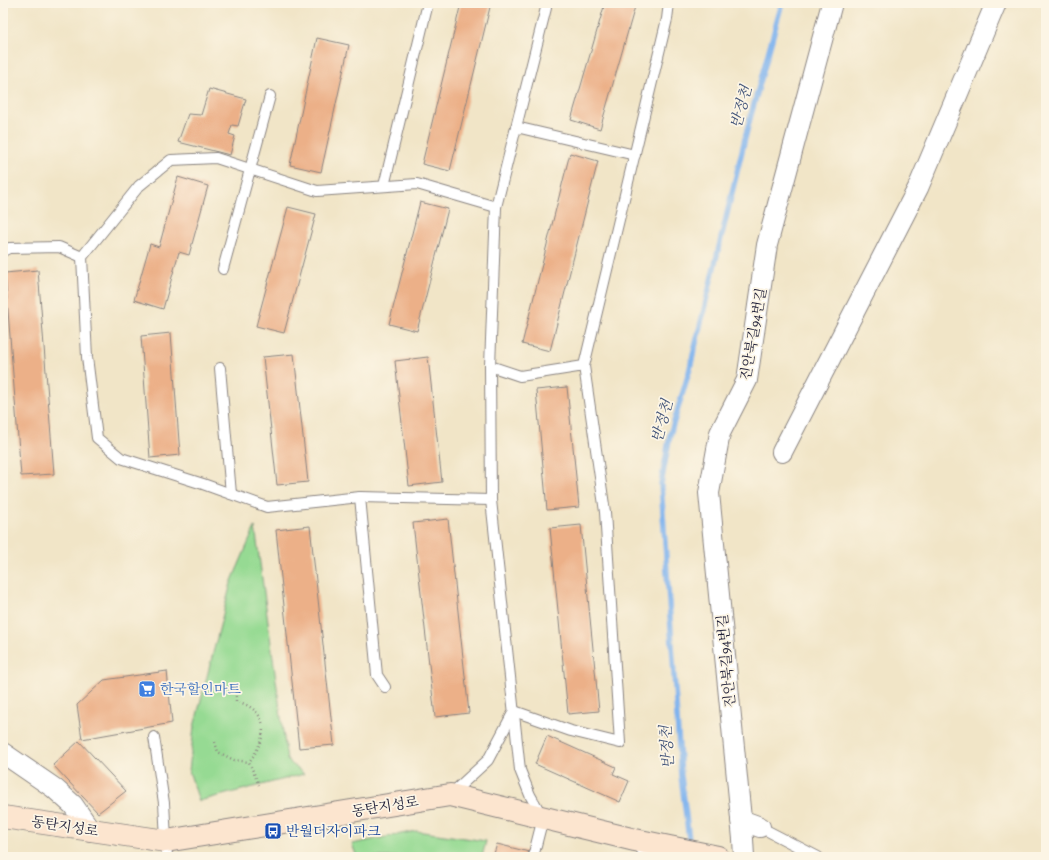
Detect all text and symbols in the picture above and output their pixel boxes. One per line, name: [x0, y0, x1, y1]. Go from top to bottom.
water label: 반정천: [726, 82, 757, 131]
street label: 진안북길94번길: [736, 286, 771, 382]
water label: 반정천: [647, 396, 678, 445]
street label: 진안북길94번길: [713, 613, 740, 709]
supermarket icon: 한국할인마트: [137, 679, 157, 699]
place label: 한국할인마트: [160, 680, 242, 699]
water label: 반정천: [655, 723, 678, 769]
street label: 동탄지성로: [350, 792, 420, 821]
street label: 동탄지성로: [30, 812, 100, 841]
bus stop icon: 반월더자이파크: [263, 821, 283, 841]
place label: 반월더자이파크: [286, 822, 381, 841]

